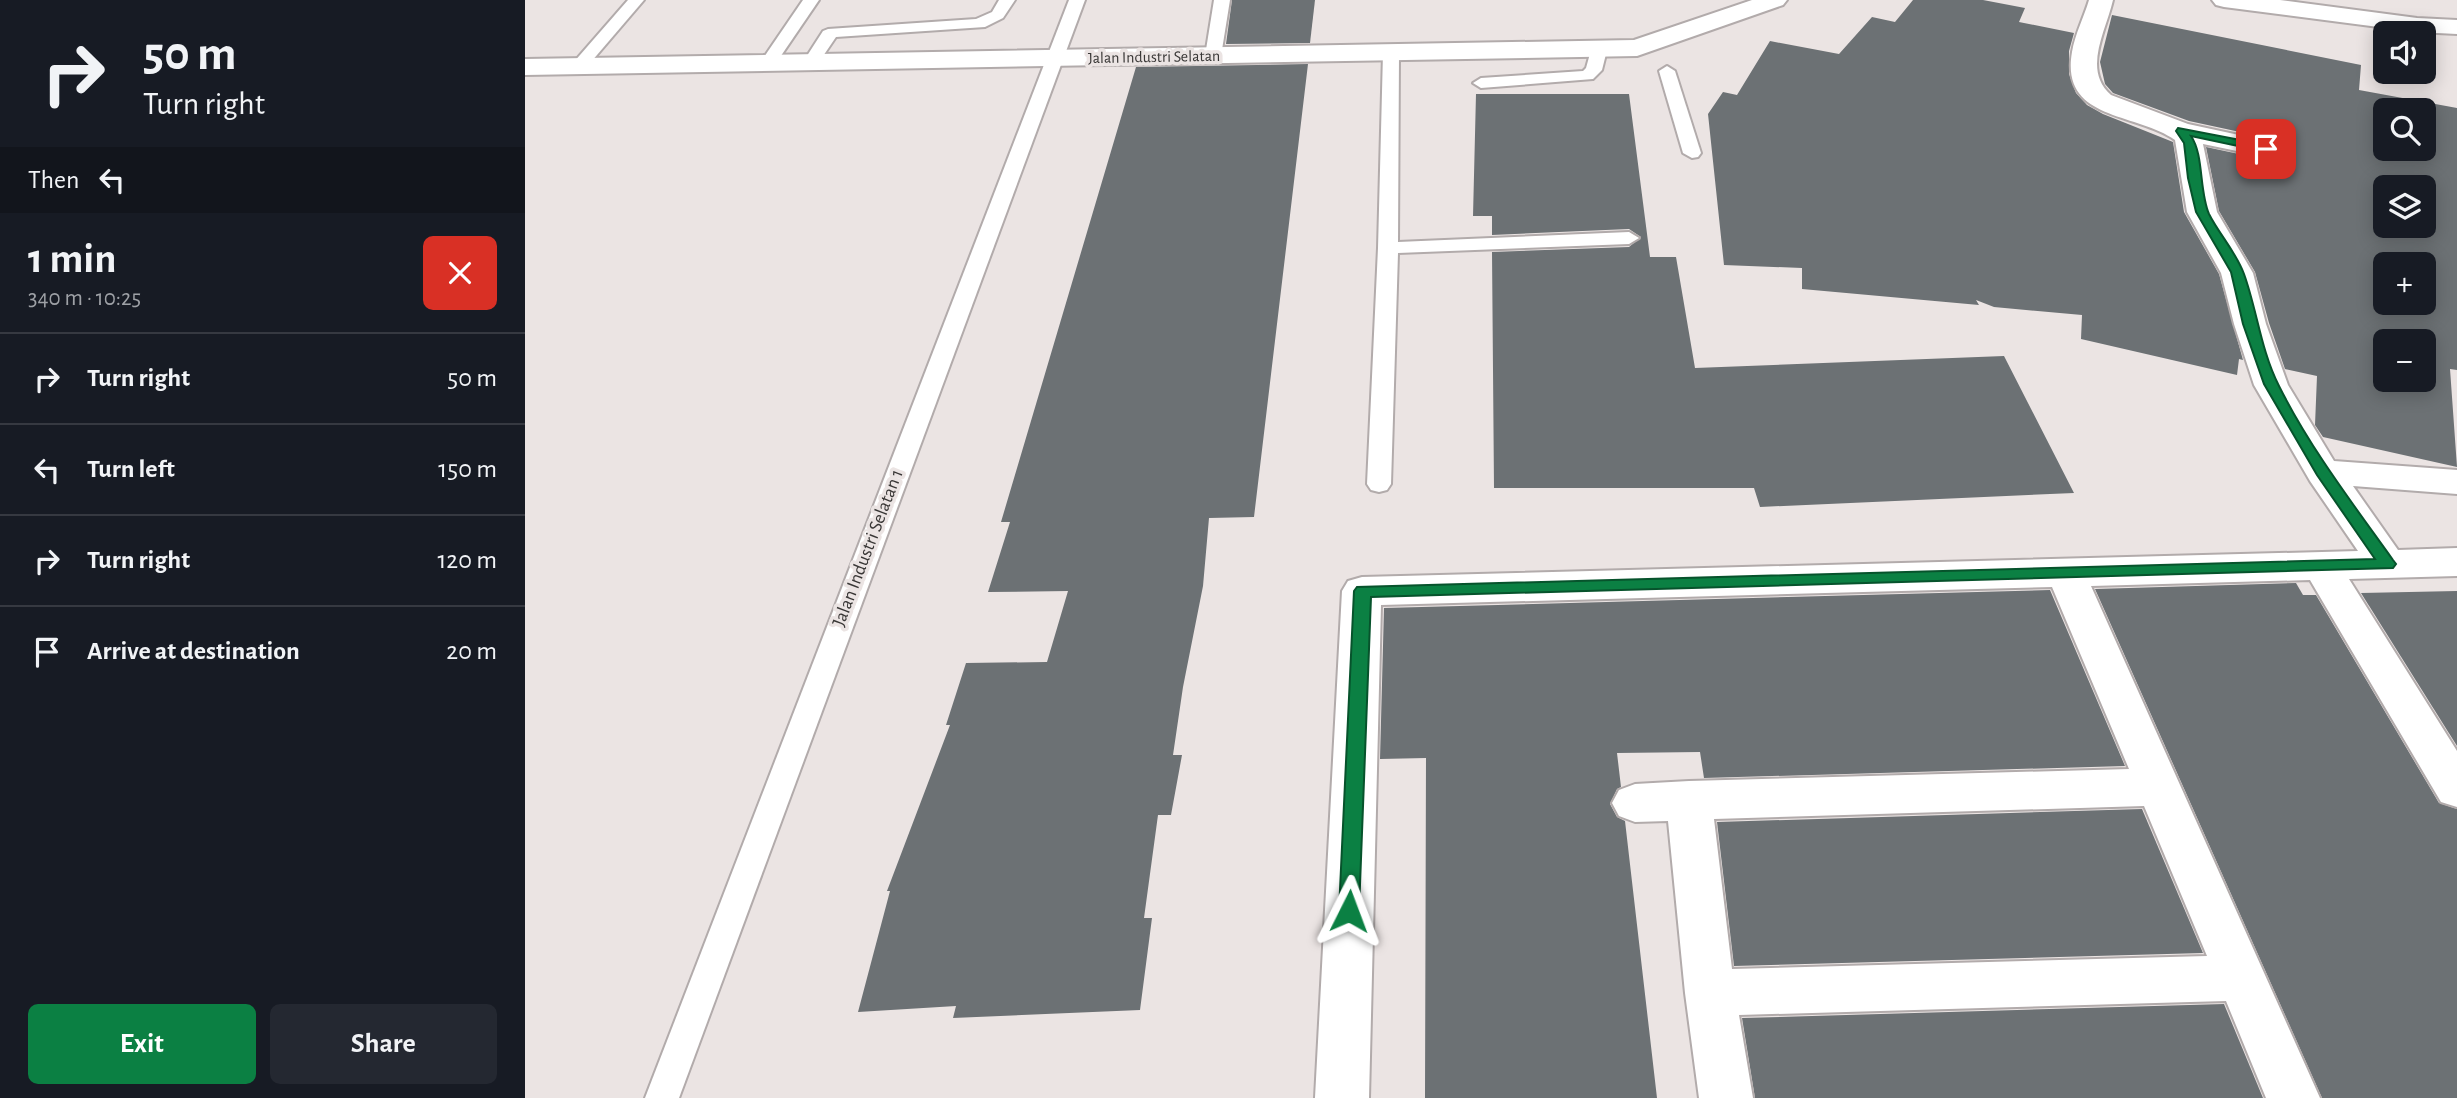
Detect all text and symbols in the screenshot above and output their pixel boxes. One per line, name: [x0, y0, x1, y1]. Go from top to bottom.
map controls: [2373, 21, 2436, 392]
button: sound: [2373, 21, 2436, 84]
icon: right: [28, 28, 119, 119]
text: 50 m: [143, 30, 237, 79]
street label: Jalan Industri Selatan: [1088, 48, 1220, 66]
text: Turn right: [143, 88, 265, 120]
button: search: [2373, 98, 2436, 161]
pin: [2236, 119, 2296, 179]
icon: arrive: [2247, 130, 2285, 168]
icon: left: [93, 161, 131, 199]
text: Then: [28, 167, 79, 193]
button: layers: [2373, 175, 2436, 238]
button: close: [423, 236, 497, 310]
text: 1 min: [28, 238, 117, 280]
button: +: [2373, 252, 2436, 315]
text: 340 m · 10:25: [28, 287, 141, 310]
button: −: [2373, 329, 2436, 392]
icon: right: [28, 360, 66, 398]
text: Turn right: [87, 365, 190, 391]
text: 50 m: [447, 365, 497, 391]
icon: left: [28, 451, 66, 489]
text: Turn left: [87, 456, 175, 482]
text: 150 m: [438, 456, 497, 482]
street label: Jalan Industri Selatan 1: [829, 467, 907, 629]
icon: right: [28, 542, 66, 580]
text: Turn right: [87, 547, 190, 573]
text: 120 m: [437, 547, 497, 573]
icon: arrive: [28, 633, 66, 671]
text: Arrive at destination: [87, 638, 300, 664]
text: 20 m: [446, 638, 497, 664]
position arrow: [1312, 874, 1386, 948]
button: Exit: [28, 1004, 256, 1084]
button: Share: [270, 1004, 497, 1084]

